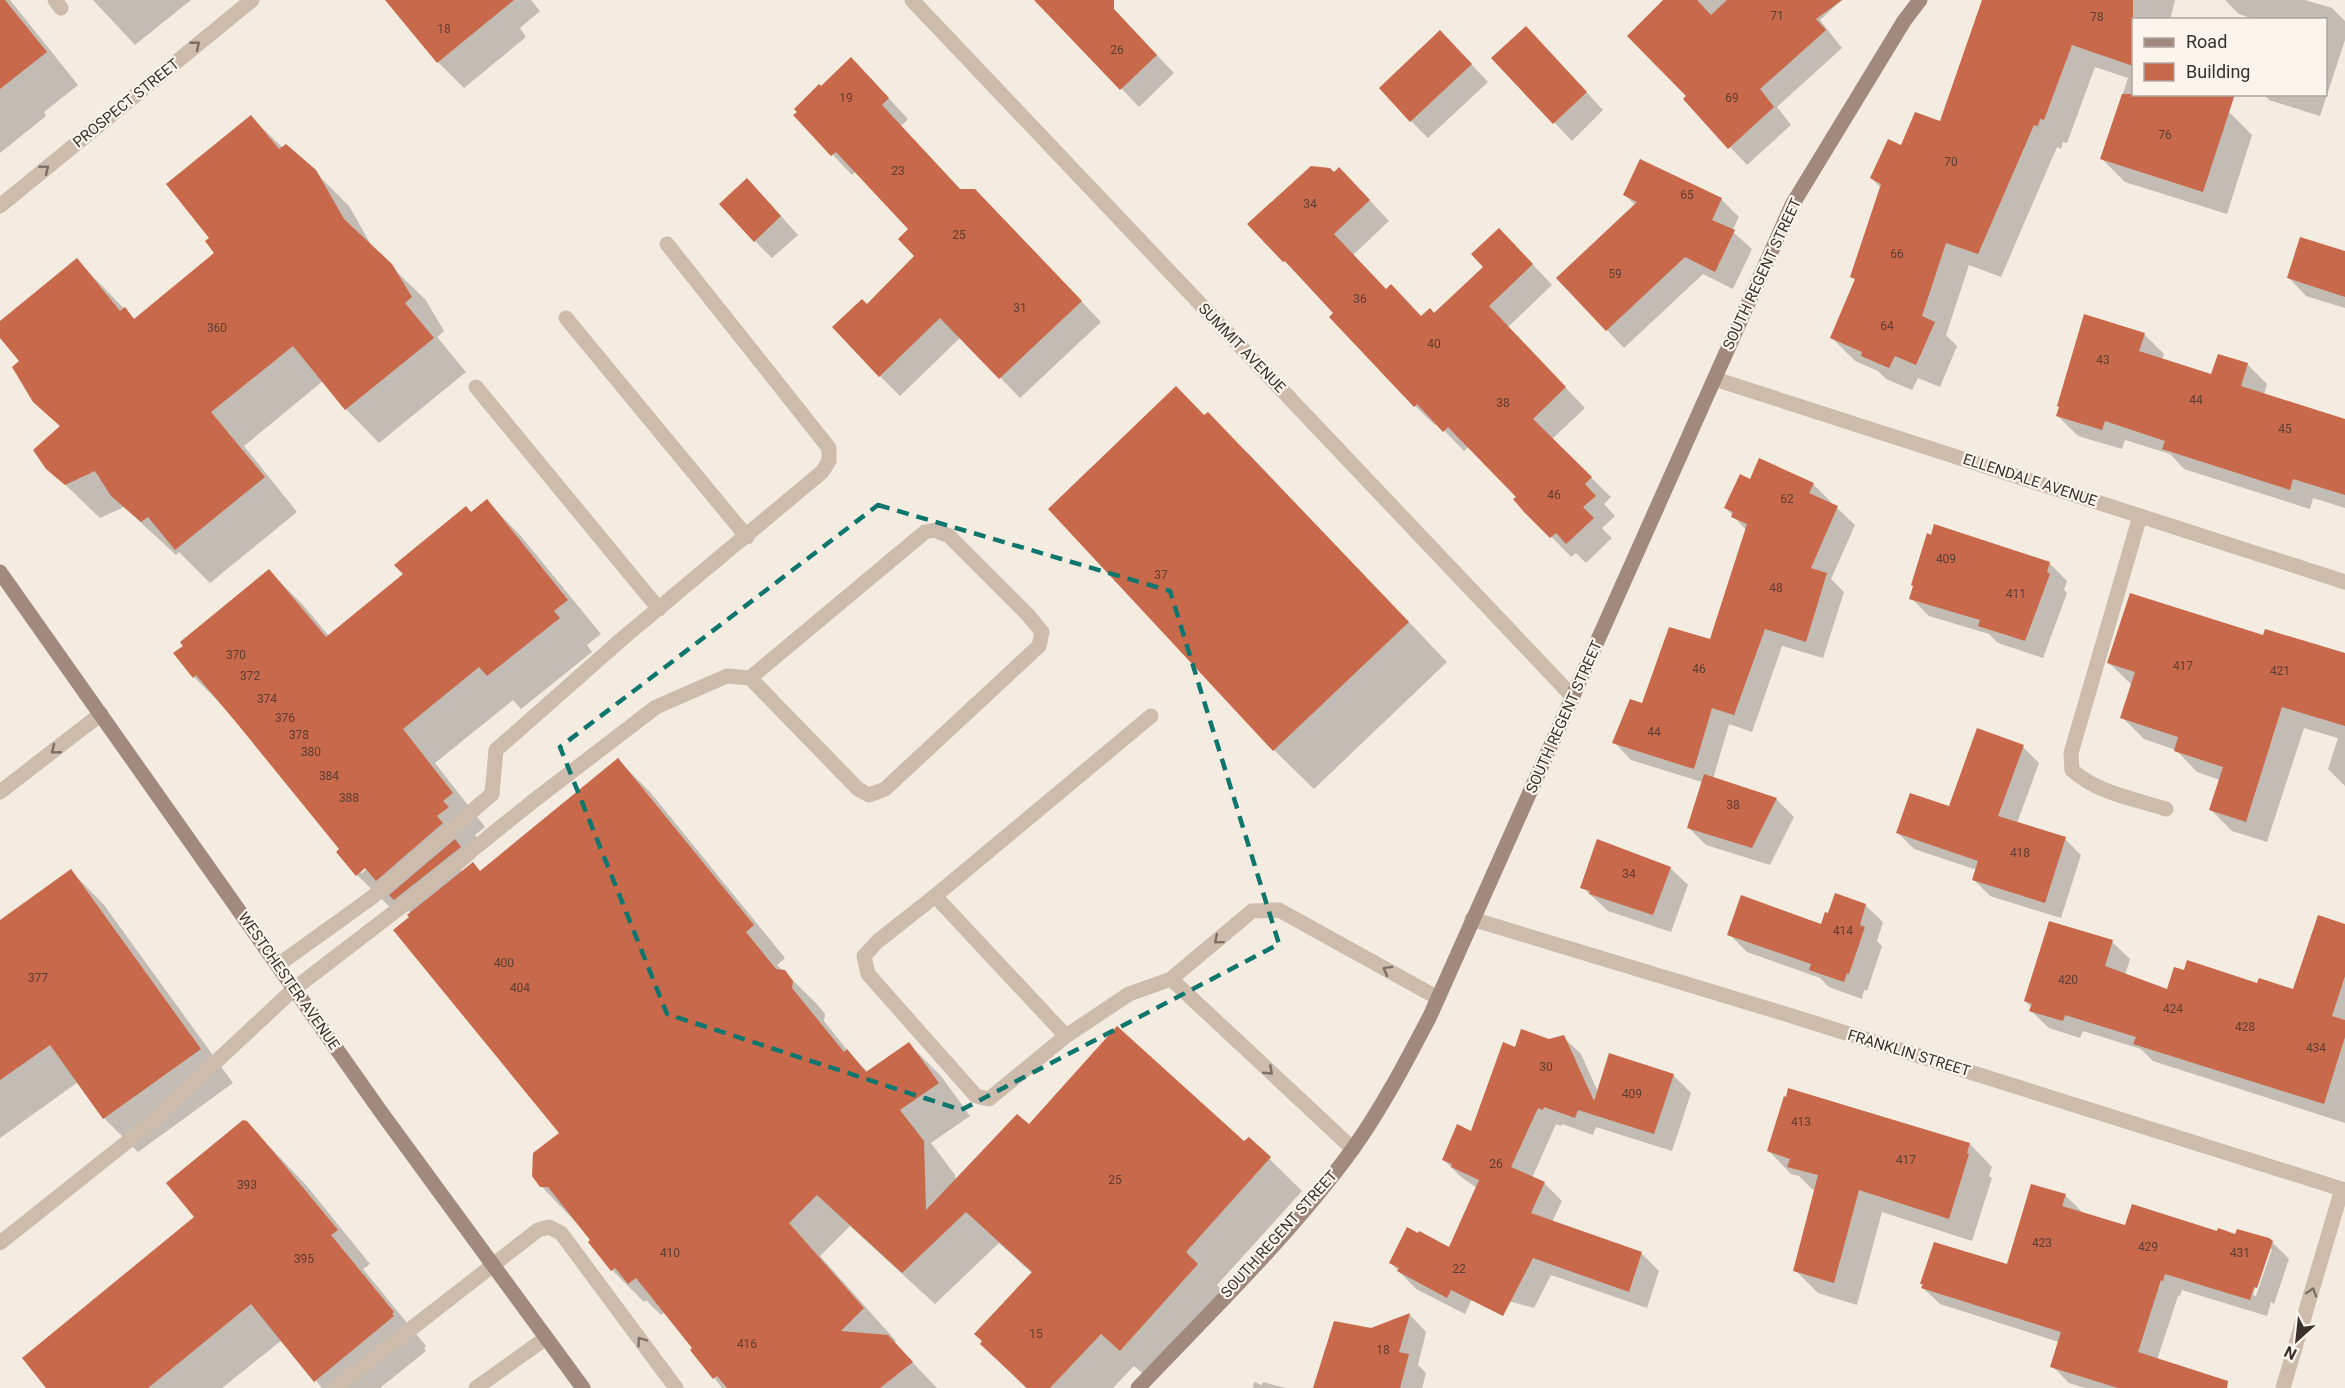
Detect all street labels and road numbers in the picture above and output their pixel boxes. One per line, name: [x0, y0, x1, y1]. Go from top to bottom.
street label: PROSPECT STREET: [69, 55, 183, 151]
street label: SOUTH REGENT STREET: [1719, 195, 1805, 353]
street label: SUMMIT AVENUE: [1195, 300, 1290, 397]
street label: ELLENDALE AVENUE: [1961, 450, 2100, 510]
street label: SOUTH REGENT STREET: [1522, 638, 1606, 796]
street label: WESTCHESTER AVENUE: [235, 909, 344, 1054]
street label: FRANKLIN STREET: [1846, 1026, 1973, 1080]
street label: SOUTH REGENT STREET: [1217, 1167, 1341, 1301]

